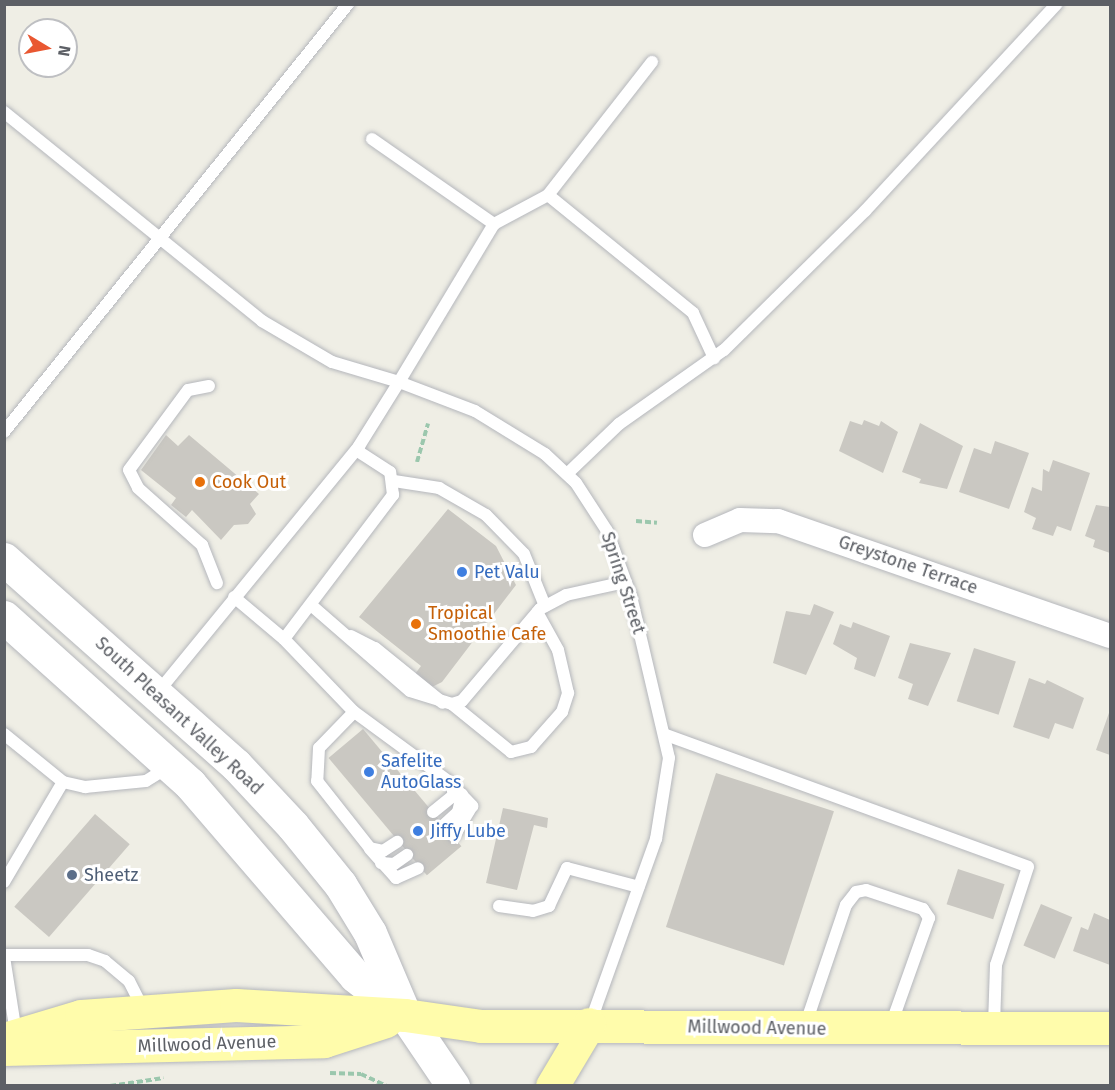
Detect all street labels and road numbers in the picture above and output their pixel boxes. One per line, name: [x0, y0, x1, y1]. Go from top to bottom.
street label: Spring Street: [596, 529, 650, 637]
street label: Greystone Terrace: [836, 531, 980, 599]
street label: South Pleasant Valley Road: [91, 633, 267, 799]
street label: Millwood Avenue: [687, 1016, 827, 1040]
street label: Millwood Avenue: [137, 1031, 277, 1057]

